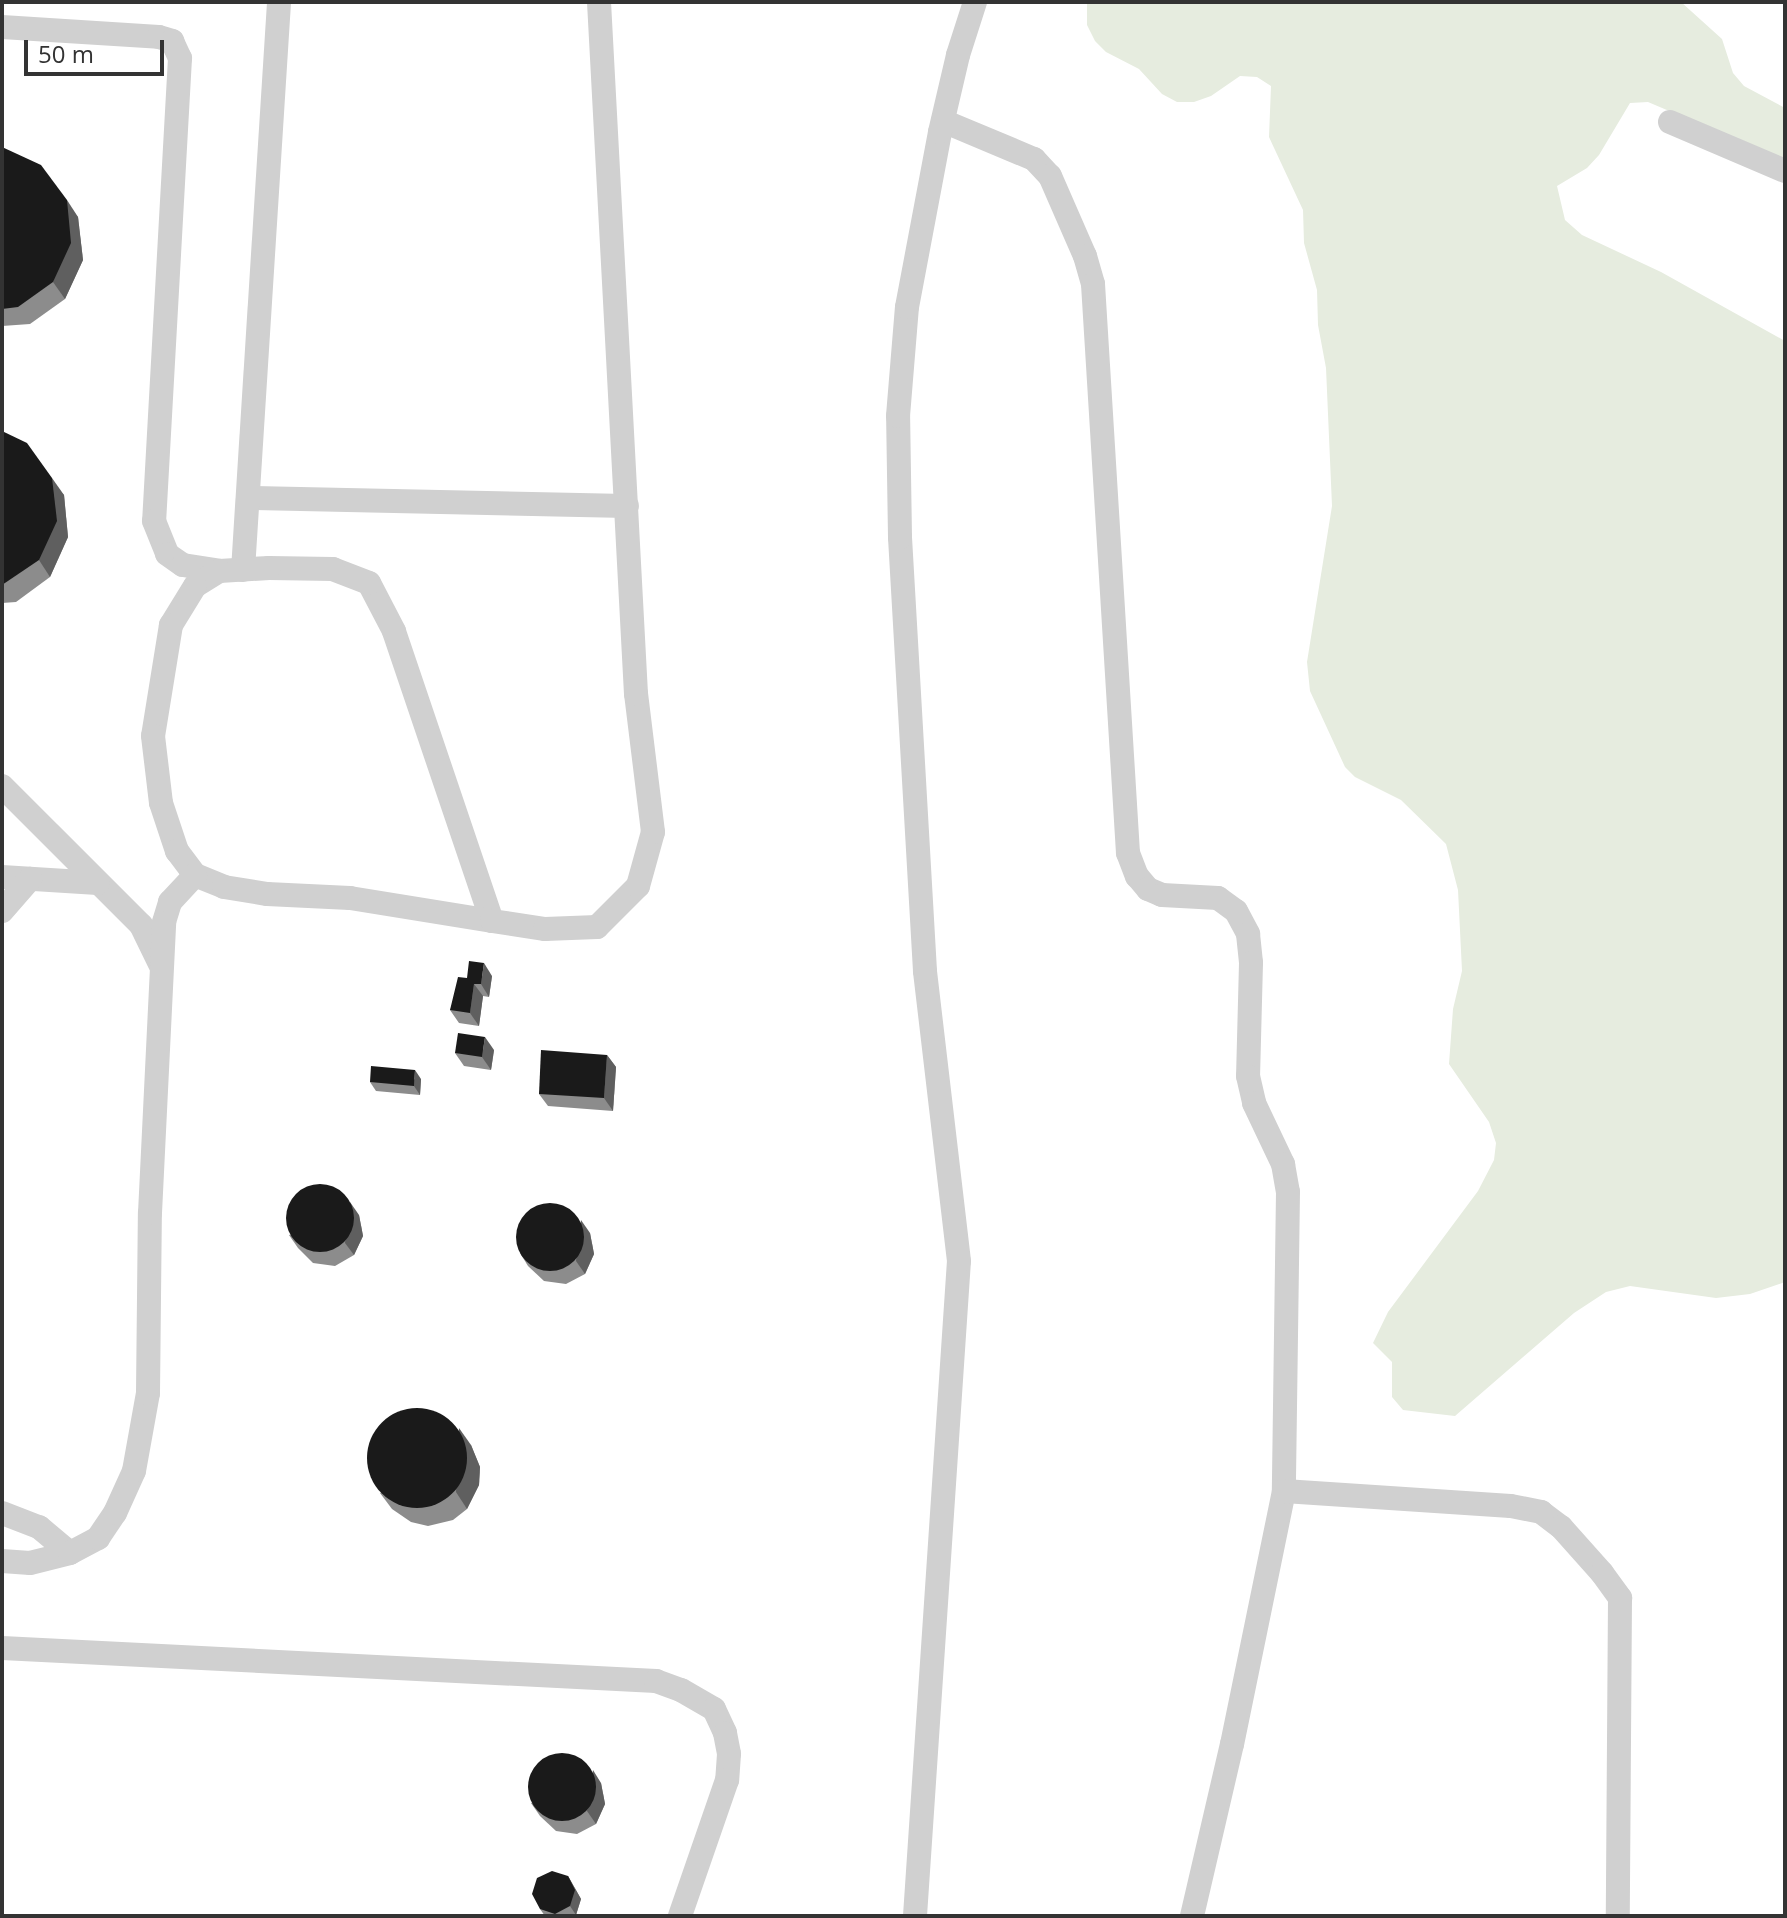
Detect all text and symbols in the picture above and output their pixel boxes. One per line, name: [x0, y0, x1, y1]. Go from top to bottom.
scale bar: [28, 24, 168, 74]
text: 50 m: [38, 37, 94, 70]

